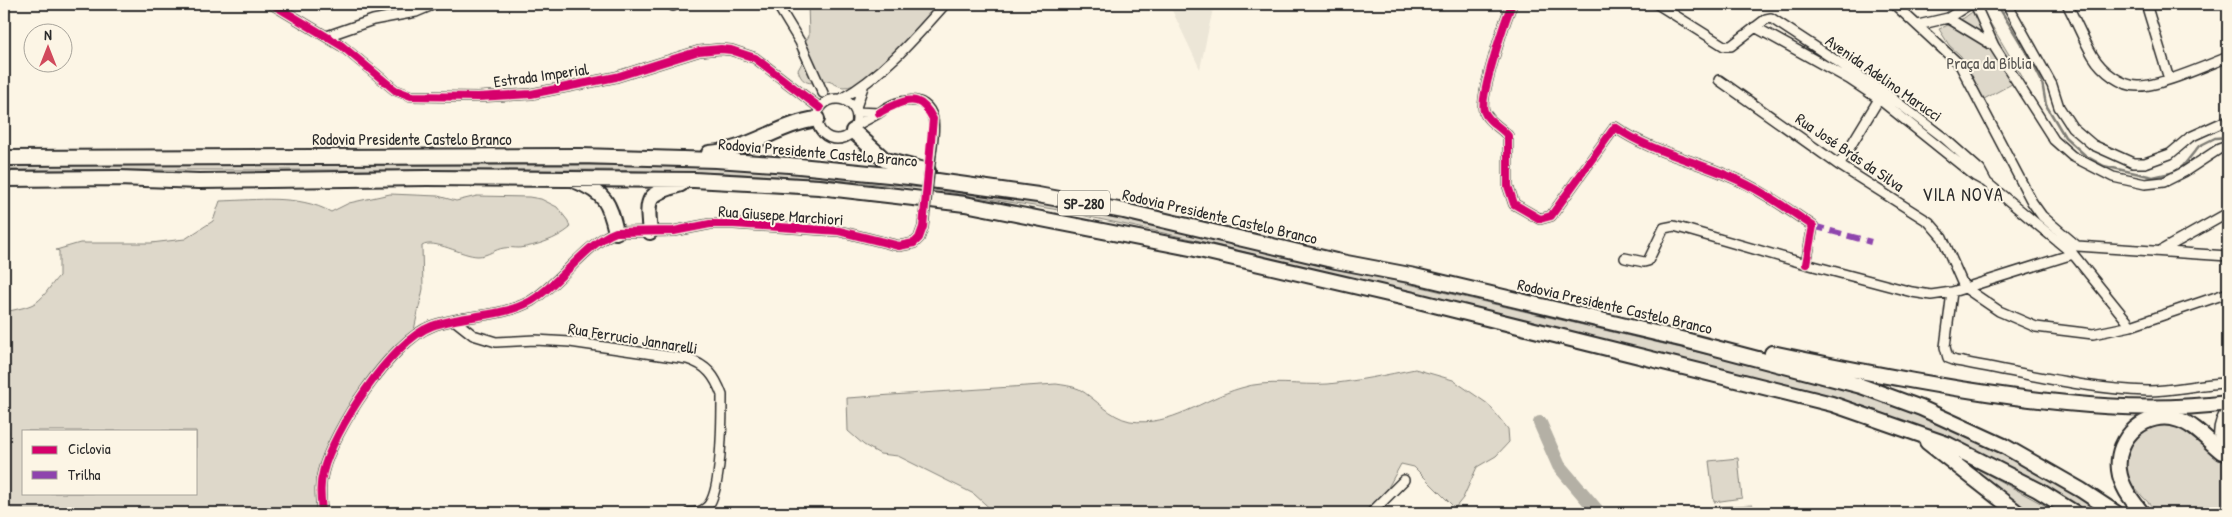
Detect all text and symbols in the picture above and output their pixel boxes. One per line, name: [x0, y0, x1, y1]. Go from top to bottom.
north arrow: [22, 22, 72, 72]
text: N: [44, 25, 52, 44]
street label: Avenida Adelino Marucci: [1821, 30, 1947, 126]
park label: Praça da Bíblia: [1947, 52, 2031, 74]
street label: Estrada Imperial: [492, 57, 591, 93]
street label: Rua José Brás da Silva: [1791, 107, 1909, 197]
street label: Rodovia Presidente Castelo Branco: [312, 128, 512, 150]
street label: Rodovia Presidente Castelo Branco: [718, 132, 919, 172]
district label: VILA NOVA: [1922, 182, 2004, 207]
street label: Rodovia Presidente Castelo Branco: [1120, 183, 1320, 249]
road number: SP-280: [1058, 190, 1110, 216]
street label: Rua Giusepe Marchiori: [718, 200, 844, 230]
street label: Rodovia Presidente Castelo Branco: [1515, 273, 1715, 339]
street label: Rua Ferrucio Jannarelli: [567, 317, 699, 359]
legend: [22, 430, 198, 494]
text: Ciclovia: [68, 438, 111, 459]
text: Trilha: [68, 464, 100, 485]

